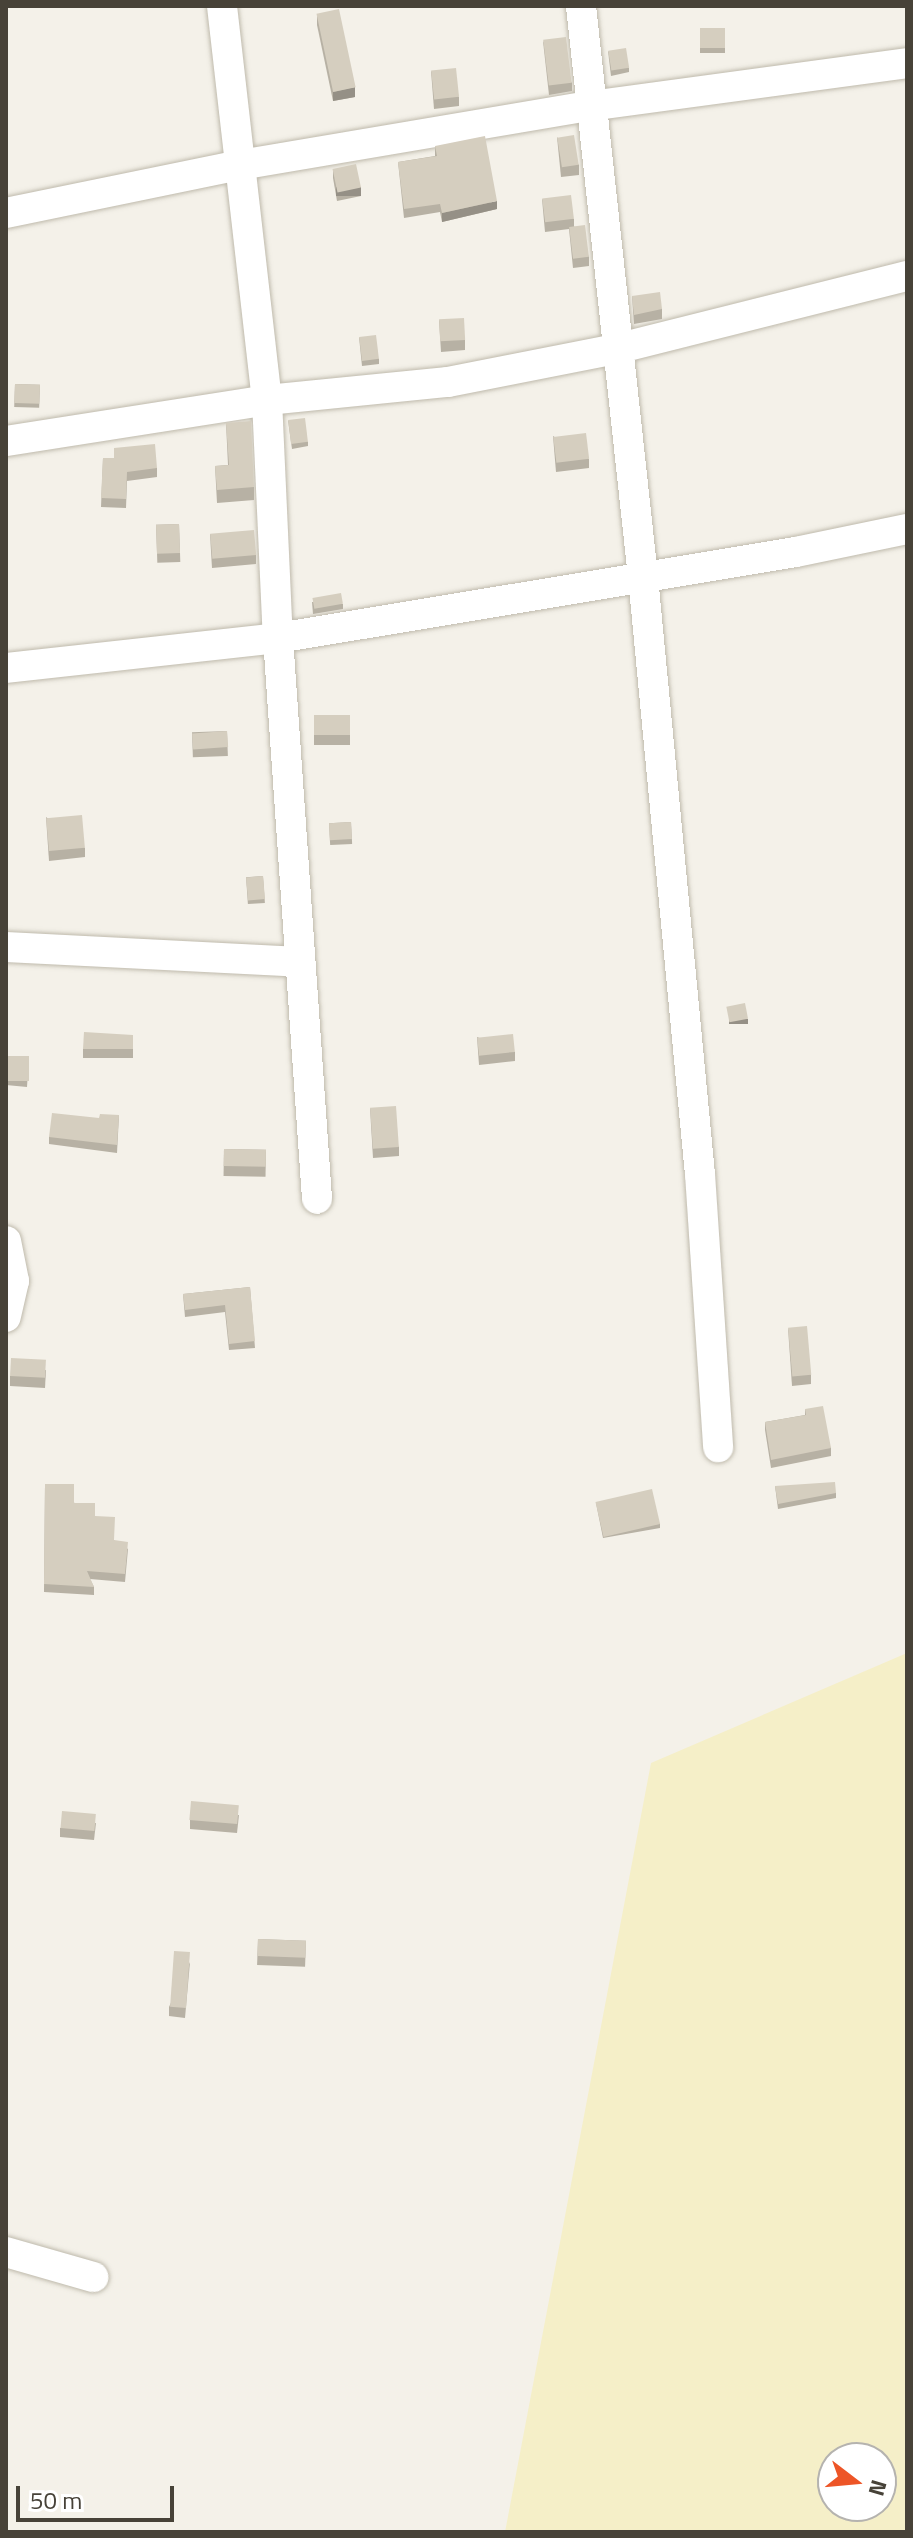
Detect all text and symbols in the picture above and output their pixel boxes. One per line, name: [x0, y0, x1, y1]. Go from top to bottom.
north arrow: [817, 2442, 897, 2522]
scale bar: [20, 2470, 178, 2520]
text: N: [860, 2476, 897, 2500]
text: 50 m: [30, 2482, 82, 2518]

